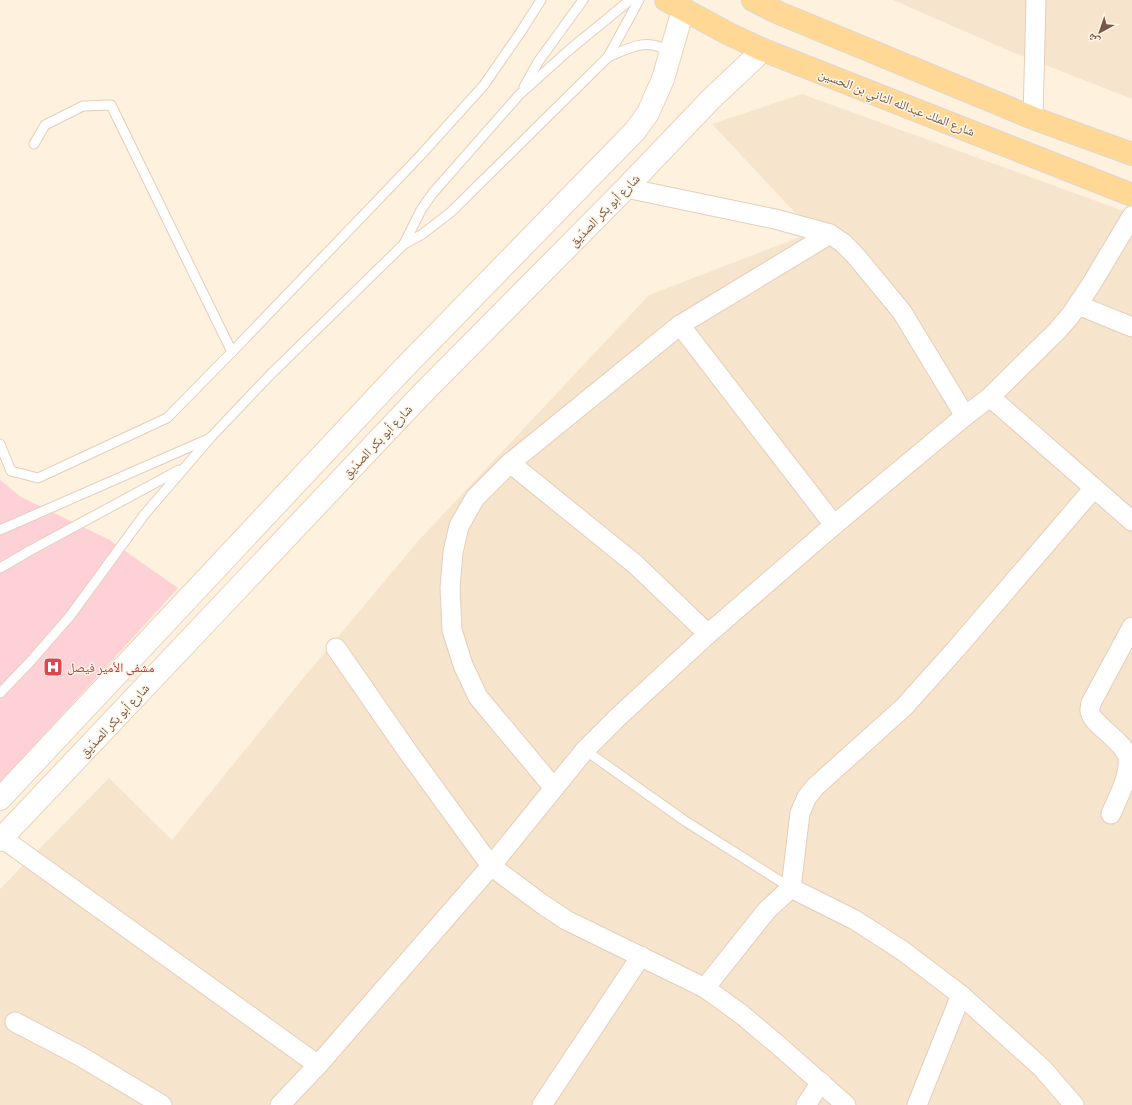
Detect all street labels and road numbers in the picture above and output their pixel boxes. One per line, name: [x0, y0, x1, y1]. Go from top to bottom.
street label: شارع الملك عبدالله الثاني بن الحسين: [815, 65, 977, 142]
street label: شارع أبو بكر الصدّيق: [565, 170, 644, 251]
street label: شارع أبو بكر الصدّيق: [339, 401, 417, 483]
street label: شارع أبو بكر الصدّيق: [76, 680, 154, 762]

